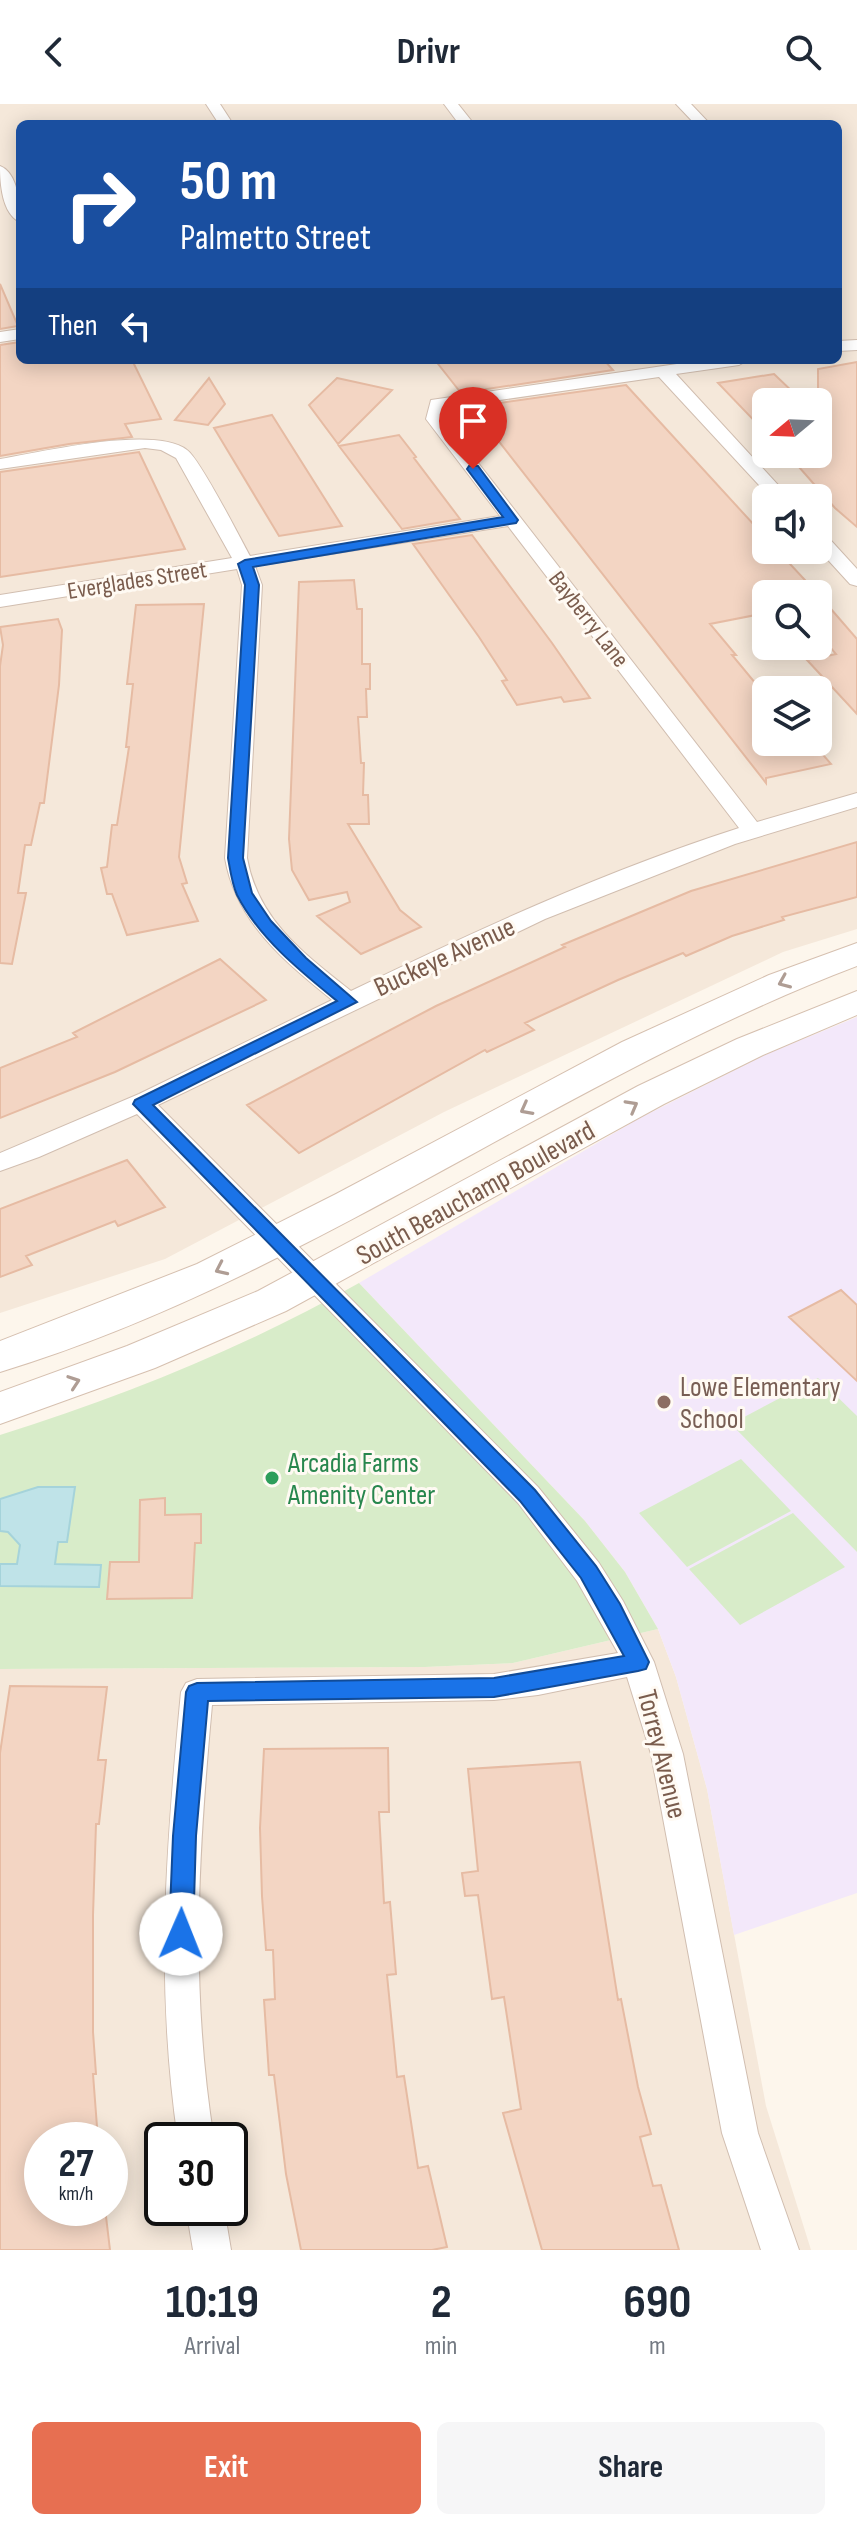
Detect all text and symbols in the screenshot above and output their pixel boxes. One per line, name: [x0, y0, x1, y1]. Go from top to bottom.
icon: back: [32, 30, 76, 74]
icon: search: [781, 30, 825, 74]
text: Drivr: [397, 31, 460, 74]
text: 50 m: [180, 149, 277, 216]
icon: right: [48, 152, 152, 256]
text: Palmetto Street: [180, 217, 371, 260]
icon: left: [114, 304, 158, 348]
text: Then: [48, 308, 98, 344]
pin: [439, 387, 507, 469]
north arrow: [752, 388, 832, 468]
map controls: [752, 388, 832, 756]
icon: arrive: [451, 399, 495, 443]
button: sound: [752, 484, 832, 564]
street label: Everglades Street: [65, 555, 209, 606]
street label: Bayberry Lane: [542, 566, 635, 673]
button: search: [752, 580, 832, 660]
button: layers: [752, 676, 832, 756]
street label: Buckeye Avenue: [369, 910, 520, 1004]
one-way arrow: [778, 972, 792, 989]
one-way arrow: [520, 1100, 534, 1115]
one-way arrow: [623, 1100, 638, 1116]
street label: South Beauchamp Boulevard: [351, 1114, 600, 1272]
one-way arrow: [215, 1259, 229, 1275]
place label: Lowe Elementary School: [680, 1371, 841, 1436]
one-way arrow: [66, 1375, 80, 1391]
marker: Lowe Elementary School: [655, 1393, 673, 1411]
place label: Arcadia Farms Amenity Center: [287, 1447, 435, 1512]
marker: Arcadia Farms Amenity Center: [263, 1469, 281, 1487]
street label: Torrey Avenue: [630, 1687, 693, 1822]
position arrow: [139, 1892, 223, 1976]
speed limit sign: 30: [144, 2122, 248, 2226]
text: 27: [59, 2140, 93, 2188]
text: km/h: [59, 2182, 93, 2206]
text: 10:19: [166, 2274, 259, 2331]
text: 2: [431, 2274, 452, 2331]
text: 690: [623, 2274, 691, 2331]
text: Arrival: [184, 2331, 240, 2362]
text: min: [425, 2331, 457, 2362]
text: m: [649, 2331, 666, 2362]
button: Exit: [32, 2422, 421, 2514]
button: Share: [437, 2422, 825, 2514]

